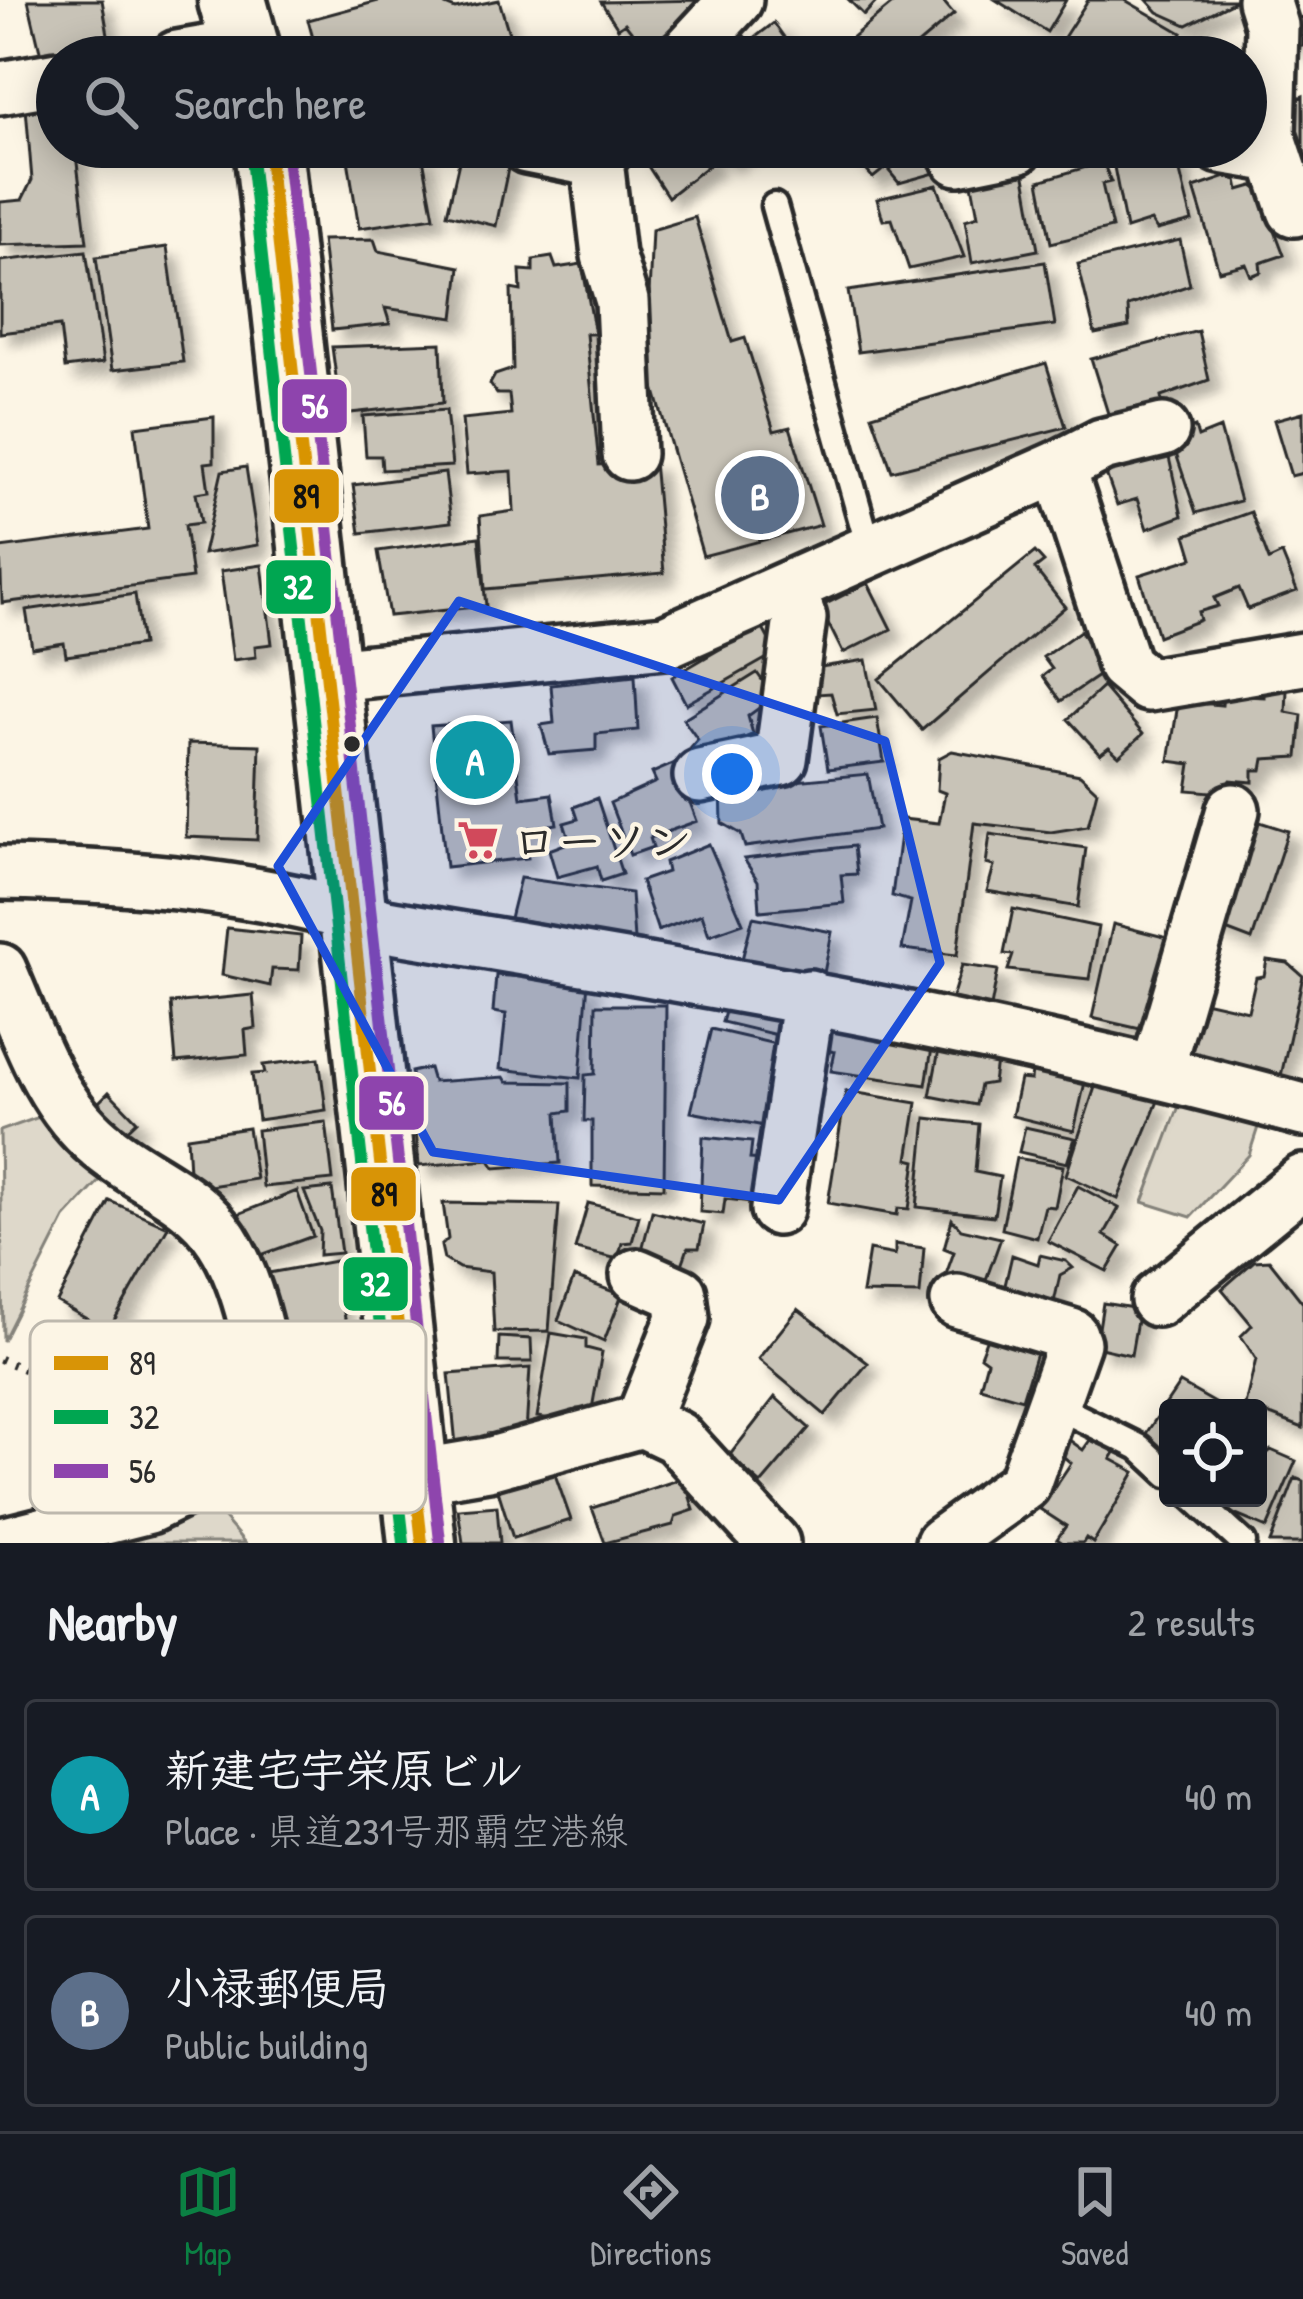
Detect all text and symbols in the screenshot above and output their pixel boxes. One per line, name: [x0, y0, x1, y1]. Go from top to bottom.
search box: [36, 36, 1267, 168]
icon: search: [78, 69, 144, 135]
text: Search here: [174, 72, 366, 133]
line badge: 56: [280, 377, 349, 435]
text: 56: [301, 384, 329, 428]
pin: B: [721, 450, 799, 540]
line badge: 89: [272, 467, 341, 525]
text: 89: [293, 474, 319, 518]
line badge: 32: [264, 558, 333, 616]
text: 32: [283, 565, 314, 609]
pin: A: [436, 715, 514, 805]
unlabelled marker: [341, 733, 363, 755]
your location: [702, 744, 762, 804]
place label: ローソン: [512, 810, 692, 871]
supermarket icon: ローソン: [455, 817, 501, 863]
line badge: 56: [357, 1074, 426, 1132]
text: 56: [378, 1081, 406, 1125]
line badge: 89: [349, 1165, 418, 1223]
text: 89: [371, 1172, 397, 1216]
line badge: 32: [341, 1255, 410, 1313]
text: 32: [360, 1262, 391, 1306]
legend: [30, 1321, 426, 1513]
text: 89: [129, 1341, 155, 1385]
text: 32: [129, 1395, 160, 1439]
map controls: [1159, 1399, 1267, 1507]
button: locate: [1159, 1399, 1267, 1507]
text: 56: [129, 1449, 156, 1493]
text: Nearby: [48, 1587, 178, 1656]
text: 2 results: [1128, 1595, 1255, 1648]
text: 新建宅宇栄原ビル: [165, 1739, 524, 1800]
text: A: [80, 1769, 100, 1822]
text: 40 m: [1184, 1769, 1252, 1822]
text: Place · 県道231号那覇空港線: [165, 1804, 628, 1857]
text: 小禄郵便局: [165, 1957, 390, 2018]
text: B: [80, 1985, 100, 2038]
text: 40 m: [1184, 1985, 1252, 2038]
text: Public building: [165, 2018, 368, 2071]
tab: Map: [175, 2159, 241, 2275]
tab: Directions: [590, 2159, 712, 2275]
tab: Saved: [1061, 2159, 1128, 2275]

